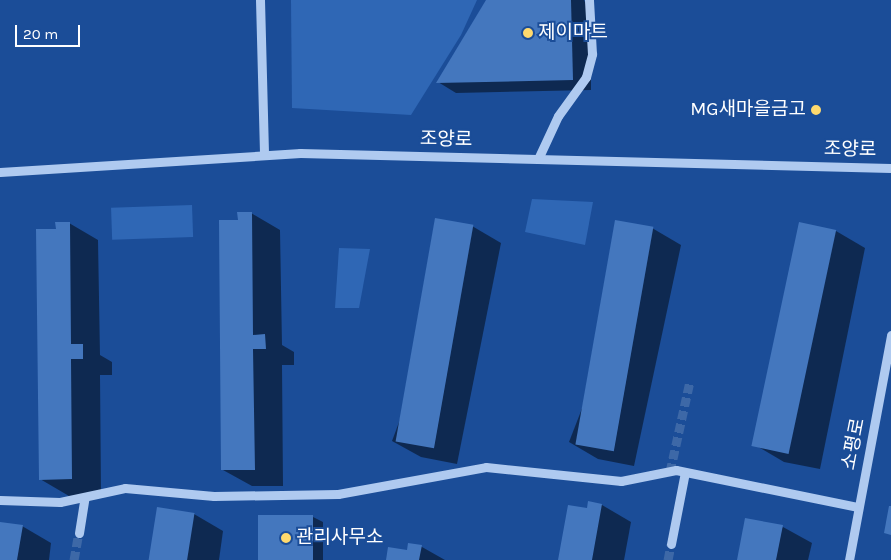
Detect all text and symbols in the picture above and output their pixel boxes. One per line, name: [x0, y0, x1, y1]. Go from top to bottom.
scale bar: [18, 15, 82, 47]
place label: 제이마트: [538, 22, 608, 44]
text: 20 m: [23, 25, 58, 43]
marker: 제이마트: [522, 27, 534, 39]
place label: MG새마을금고: [690, 99, 806, 121]
marker: MG새마을금고: [810, 104, 822, 116]
street label: 조양로: [420, 128, 472, 152]
street label: 조양로: [824, 138, 876, 162]
street label: 소평로: [838, 416, 870, 472]
place label: 관리사무소: [296, 527, 383, 549]
marker: 관리사무소: [280, 532, 292, 544]

